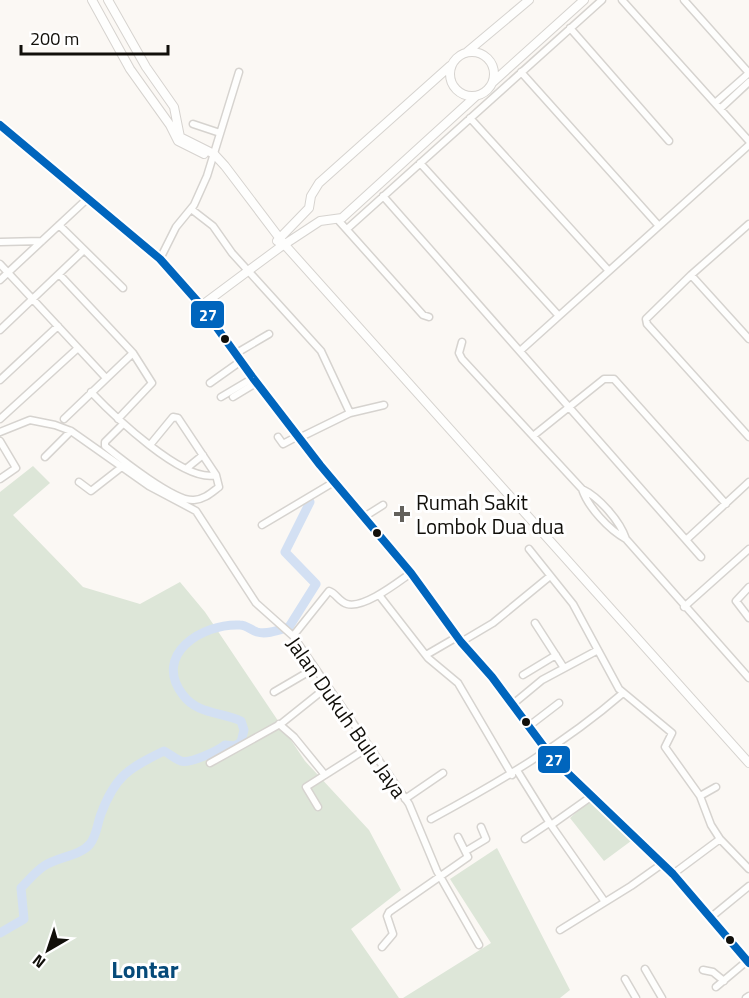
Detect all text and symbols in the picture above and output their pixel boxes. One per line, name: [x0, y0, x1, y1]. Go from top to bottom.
scale bar: [21, 18, 168, 56]
text: 200 m: [30, 25, 79, 52]
line badge: 27: [190, 300, 225, 329]
text: 27: [199, 303, 217, 327]
unlabelled marker: [219, 333, 231, 345]
place label: Rumah Sakit Lombok Dua dua: [416, 486, 565, 542]
marker: Rumah Sakit Lombok Dua dua: [393, 505, 411, 523]
unlabelled marker: [371, 527, 383, 539]
street label: Jalan Dukuh Bulu Jaya: [279, 629, 415, 805]
unlabelled marker: [520, 716, 532, 728]
line badge: 27: [537, 745, 571, 774]
text: 27: [545, 748, 563, 772]
north arrow: [18, 920, 78, 980]
unlabelled marker: [724, 934, 736, 946]
text: N: [27, 949, 50, 974]
district label: Lontar: [111, 951, 179, 987]

